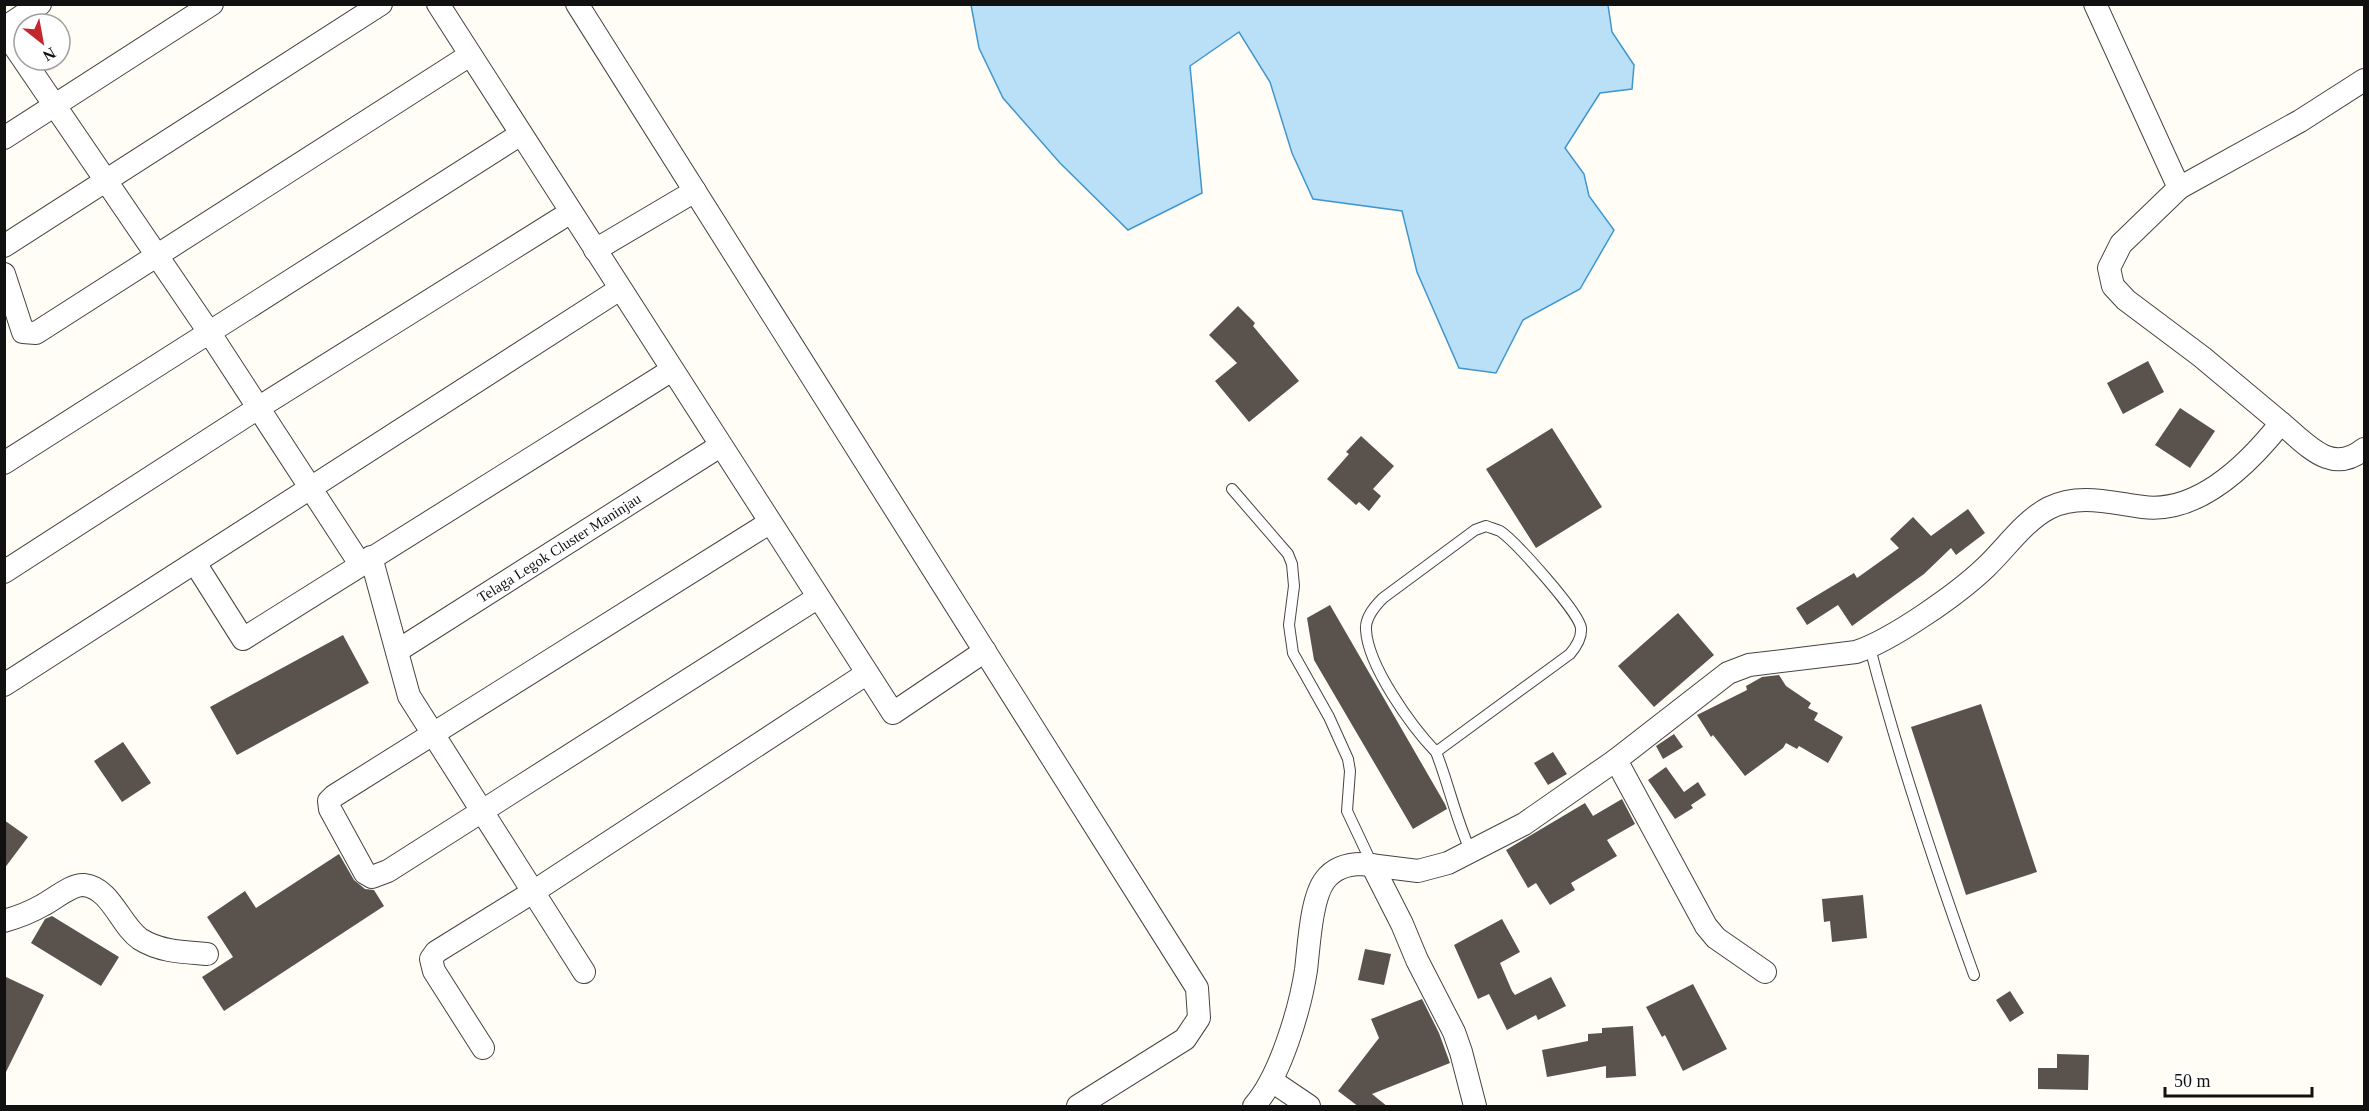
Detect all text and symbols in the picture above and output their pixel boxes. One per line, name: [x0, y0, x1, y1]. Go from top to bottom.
north arrow: [12, 12, 72, 72]
text: N: [40, 44, 59, 65]
street label: Telaga Legok Cluster Maninjau: [474, 490, 644, 606]
scale bar: [2165, 1060, 2312, 1098]
text: 50 m: [2174, 1071, 2211, 1091]

